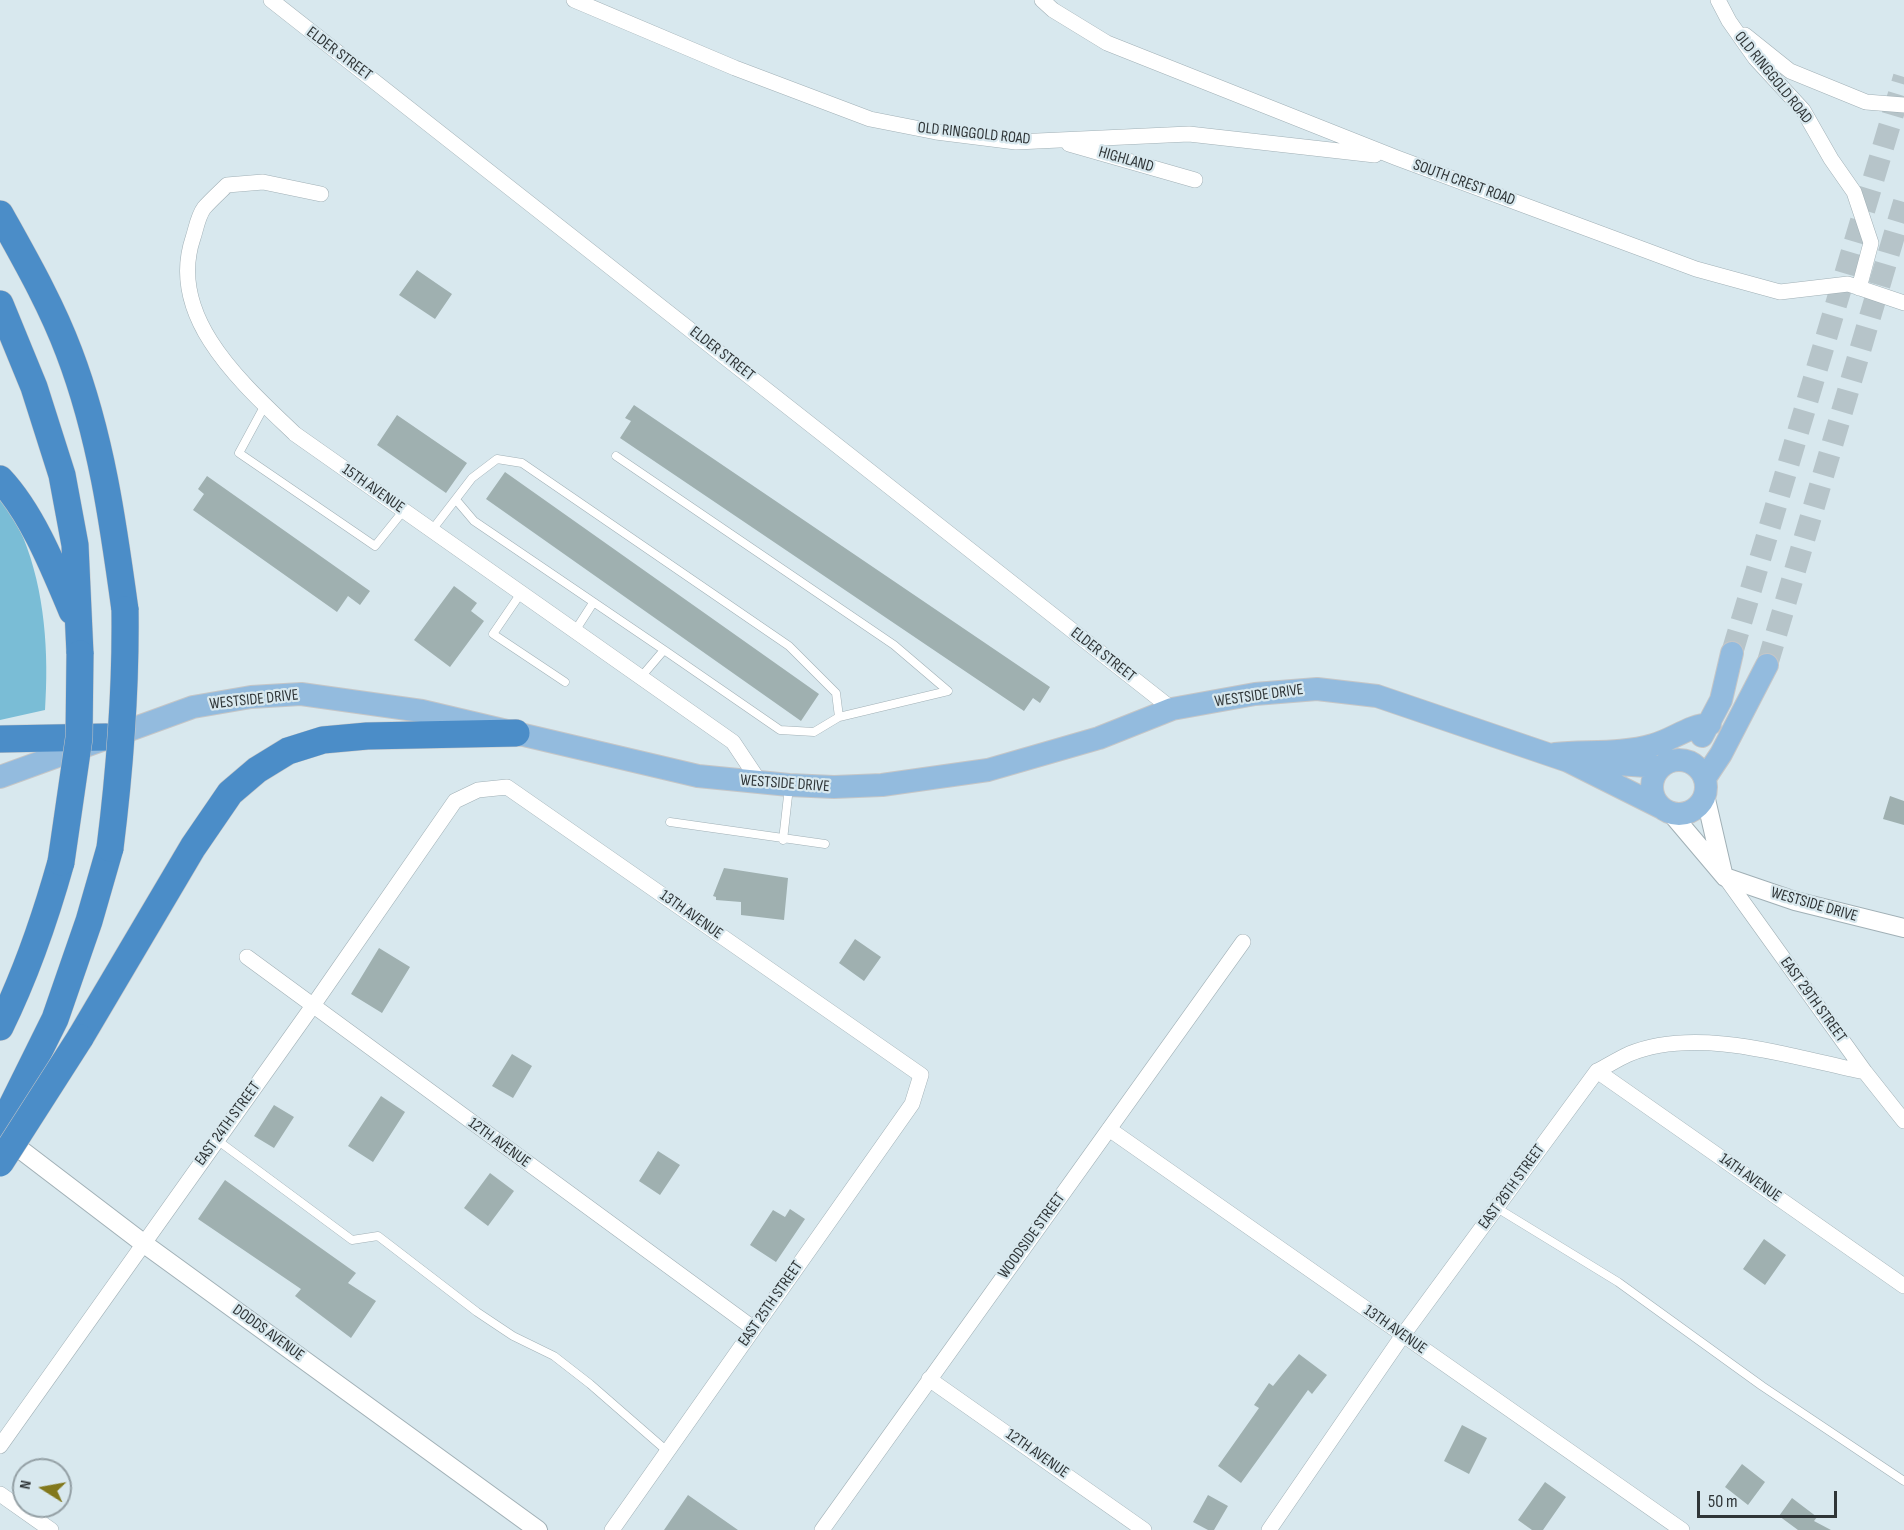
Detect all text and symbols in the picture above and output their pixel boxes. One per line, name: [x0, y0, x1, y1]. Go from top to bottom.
street label: ELDER STREET: [302, 23, 376, 85]
street label: OLD RINGGOLD ROAD: [1730, 28, 1816, 128]
street label: OLD RINGGOLD ROAD: [917, 119, 1031, 149]
street label: HIGHLAND: [1096, 143, 1156, 177]
street label: SOUTH CREST ROAD: [1410, 156, 1518, 210]
street label: ELDER STREET: [686, 323, 758, 385]
street label: 15TH AVENUE: [338, 460, 408, 518]
street label: ELDER STREET: [1067, 624, 1139, 686]
street label: WESTSIDE DRIVE: [1213, 680, 1305, 712]
street label: WESTSIDE DRIVE: [208, 686, 300, 714]
street label: WESTSIDE DRIVE: [740, 771, 830, 797]
street label: WESTSIDE DRIVE: [1768, 883, 1860, 927]
street label: 13TH AVENUE: [656, 886, 726, 944]
street label: EAST 29TH STREET: [1776, 954, 1850, 1046]
street label: EAST 24TH STREET: [191, 1078, 265, 1170]
street label: 12TH AVENUE: [464, 1114, 534, 1172]
street label: EAST 26TH STREET: [1475, 1141, 1549, 1233]
street label: 14TH AVENUE: [1715, 1150, 1785, 1206]
street label: WOODSIDE STREET: [994, 1189, 1070, 1283]
street label: EAST 25TH STREET: [735, 1258, 807, 1350]
street label: DODDS AVENUE: [229, 1301, 307, 1365]
street label: 13TH AVENUE: [1360, 1301, 1430, 1359]
street label: 12TH AVENUE: [1002, 1425, 1072, 1483]
north arrow: [12, 1458, 72, 1518]
text: N: [16, 1479, 36, 1491]
scale bar: [1700, 1479, 1840, 1517]
text: 50 m: [1708, 1491, 1738, 1512]

